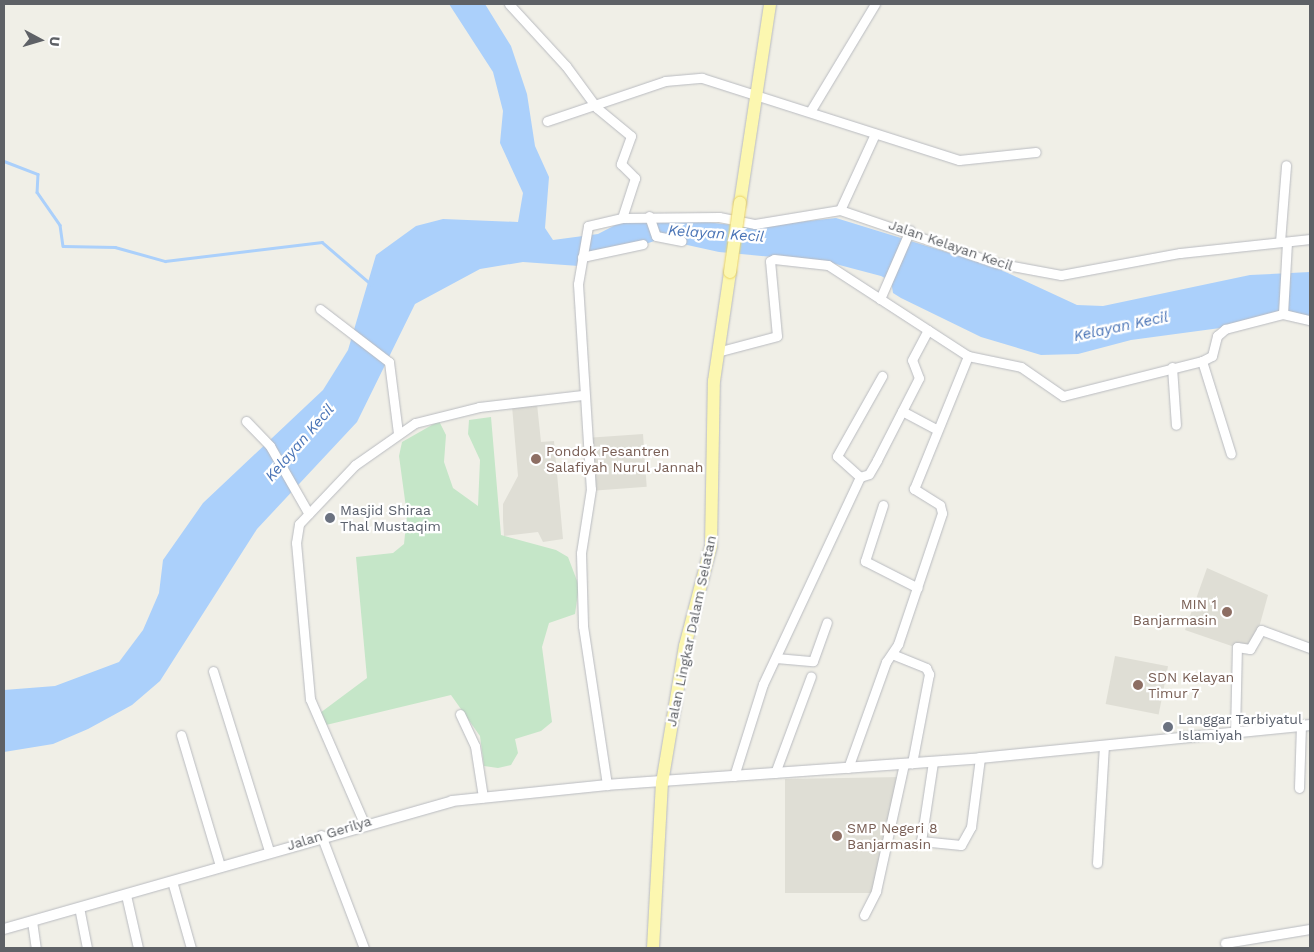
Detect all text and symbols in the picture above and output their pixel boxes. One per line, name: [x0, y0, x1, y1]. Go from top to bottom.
north arrow: [15, 15, 65, 65]
text: U: [46, 36, 63, 47]
street label: Jalan Kelayan Kecil: [887, 216, 1015, 274]
water label: Kelayan Kecil: [667, 222, 765, 246]
water label: Kelayan Kecil: [1072, 308, 1170, 346]
water label: Kelayan Kecil: [262, 401, 338, 485]
place label: Pondok Pesantren Salafiyah Nurul Jannah: [546, 443, 704, 476]
marker: Pondok Pesantren Salafiyah Nurul Jannah: [530, 453, 542, 465]
place label: Masjid Shiraa Thal Mustaqim: [340, 502, 441, 534]
marker: Masjid Shiraa Thal Mustaqim: [324, 512, 336, 524]
street label: Jalan Lingkar Dalam Selatan: [662, 534, 720, 728]
place label: MIN 1 Banjarmasin: [1133, 596, 1217, 628]
marker: MIN 1 Banjarmasin: [1221, 606, 1233, 618]
place label: SDN Kelayan Timur 7: [1148, 669, 1234, 702]
marker: SDN Kelayan Timur 7: [1132, 679, 1144, 691]
place label: Langgar Tarbiyatul Islamiyah: [1178, 711, 1303, 744]
marker: Langgar Tarbiyatul Islamiyah: [1162, 721, 1174, 733]
street label: Jalan Gerilya: [285, 812, 373, 854]
place label: SMP Negeri 8 Banjarmasin: [847, 820, 938, 852]
marker: SMP Negeri 8 Banjarmasin: [831, 830, 843, 842]

